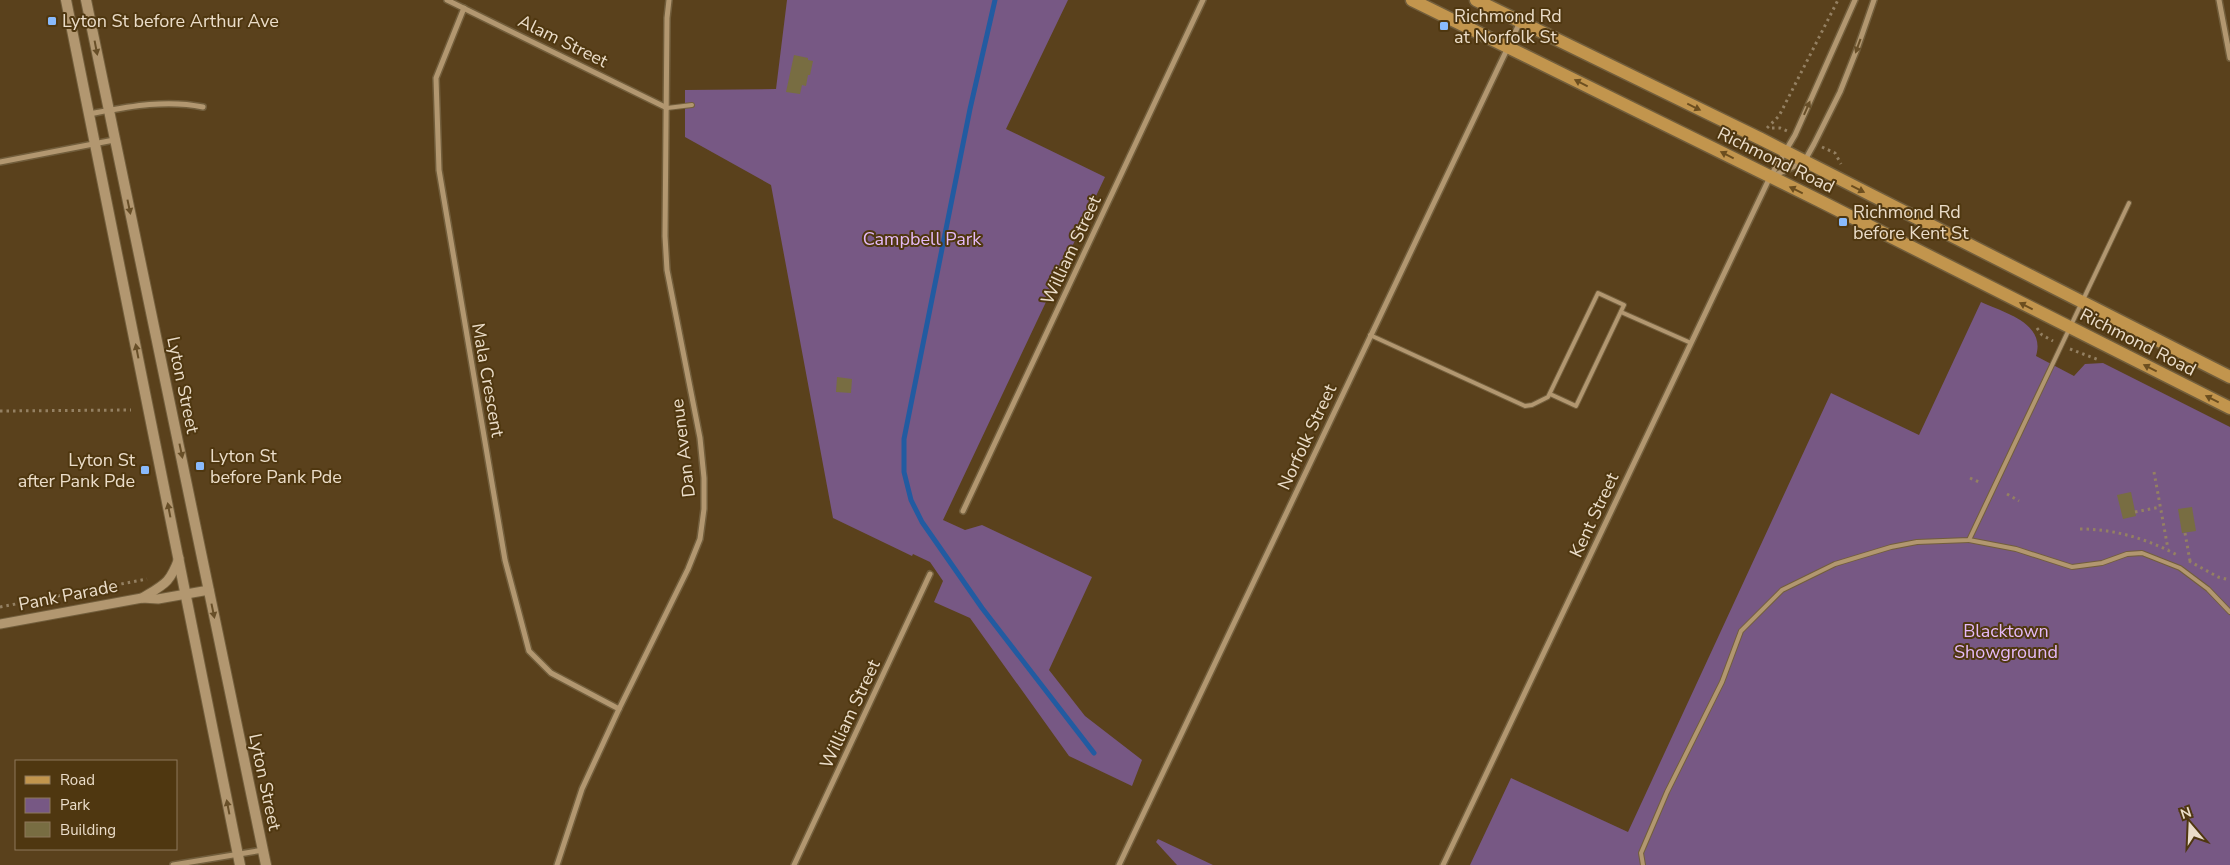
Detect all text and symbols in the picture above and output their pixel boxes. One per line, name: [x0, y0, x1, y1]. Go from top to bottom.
place label: Richmond Rd at Norfolk St: [1454, 4, 1562, 49]
place label: Lyton St before Arthur Ave: [62, 9, 279, 33]
street label: Alam Street: [514, 9, 613, 73]
marker: Lyton St before Arthur Ave: [46, 15, 58, 27]
marker: Richmond Rd at Norfolk St: [1438, 20, 1450, 32]
one-way arrow: [1854, 39, 1862, 54]
one-way arrow: [92, 40, 100, 56]
one-way arrow: [1574, 79, 1588, 87]
one-way arrow: [1802, 101, 1811, 116]
one-way arrow: [1687, 103, 1701, 111]
street label: Richmond Road: [1713, 121, 1839, 199]
one-way arrow: [1719, 151, 1734, 160]
one-way arrow: [1851, 185, 1865, 193]
one-way arrow: [1789, 186, 1803, 194]
street label: William Street: [1035, 191, 1107, 308]
one-way arrow: [125, 199, 133, 214]
place label: Richmond Rd before Kent St: [1853, 200, 1969, 245]
marker: Richmond Rd before Kent St: [1837, 216, 1849, 228]
park label: Campbell Park: [863, 227, 982, 251]
one-way arrow: [2019, 302, 2034, 310]
street label: Richmond Road: [2076, 302, 2200, 382]
street label: Mala Crescent: [466, 321, 510, 440]
street label: Lyton Street: [161, 334, 205, 436]
one-way arrow: [133, 343, 141, 358]
one-way arrow: [2143, 364, 2158, 372]
street label: Norfolk Street: [1272, 380, 1342, 494]
one-way arrow: [2205, 395, 2219, 403]
street label: Dan Avenue: [665, 397, 701, 499]
one-way arrow: [177, 444, 185, 459]
place label: Lyton St before Pank Pde: [210, 444, 342, 489]
place label: Lyton St after Pank Pde: [18, 448, 136, 493]
marker: Lyton St before Pank Pde: [194, 460, 206, 472]
marker: Lyton St after Pank Pde: [139, 464, 151, 476]
street label: Kent Street: [1564, 468, 1624, 561]
one-way arrow: [165, 502, 173, 518]
street label: Pank Parade: [16, 574, 120, 616]
one-way arrow: [210, 603, 218, 619]
park label: Blacktown Showground: [1954, 619, 2058, 664]
street label: William Street: [814, 655, 886, 772]
street label: Lyton Street: [243, 731, 287, 833]
legend: [15, 760, 178, 850]
text: Road: [60, 770, 95, 790]
text: Park: [60, 795, 90, 815]
one-way arrow: [224, 799, 232, 814]
north arrow: [2165, 800, 2215, 850]
text: N: [2178, 802, 2194, 824]
text: Building: [60, 820, 116, 840]

